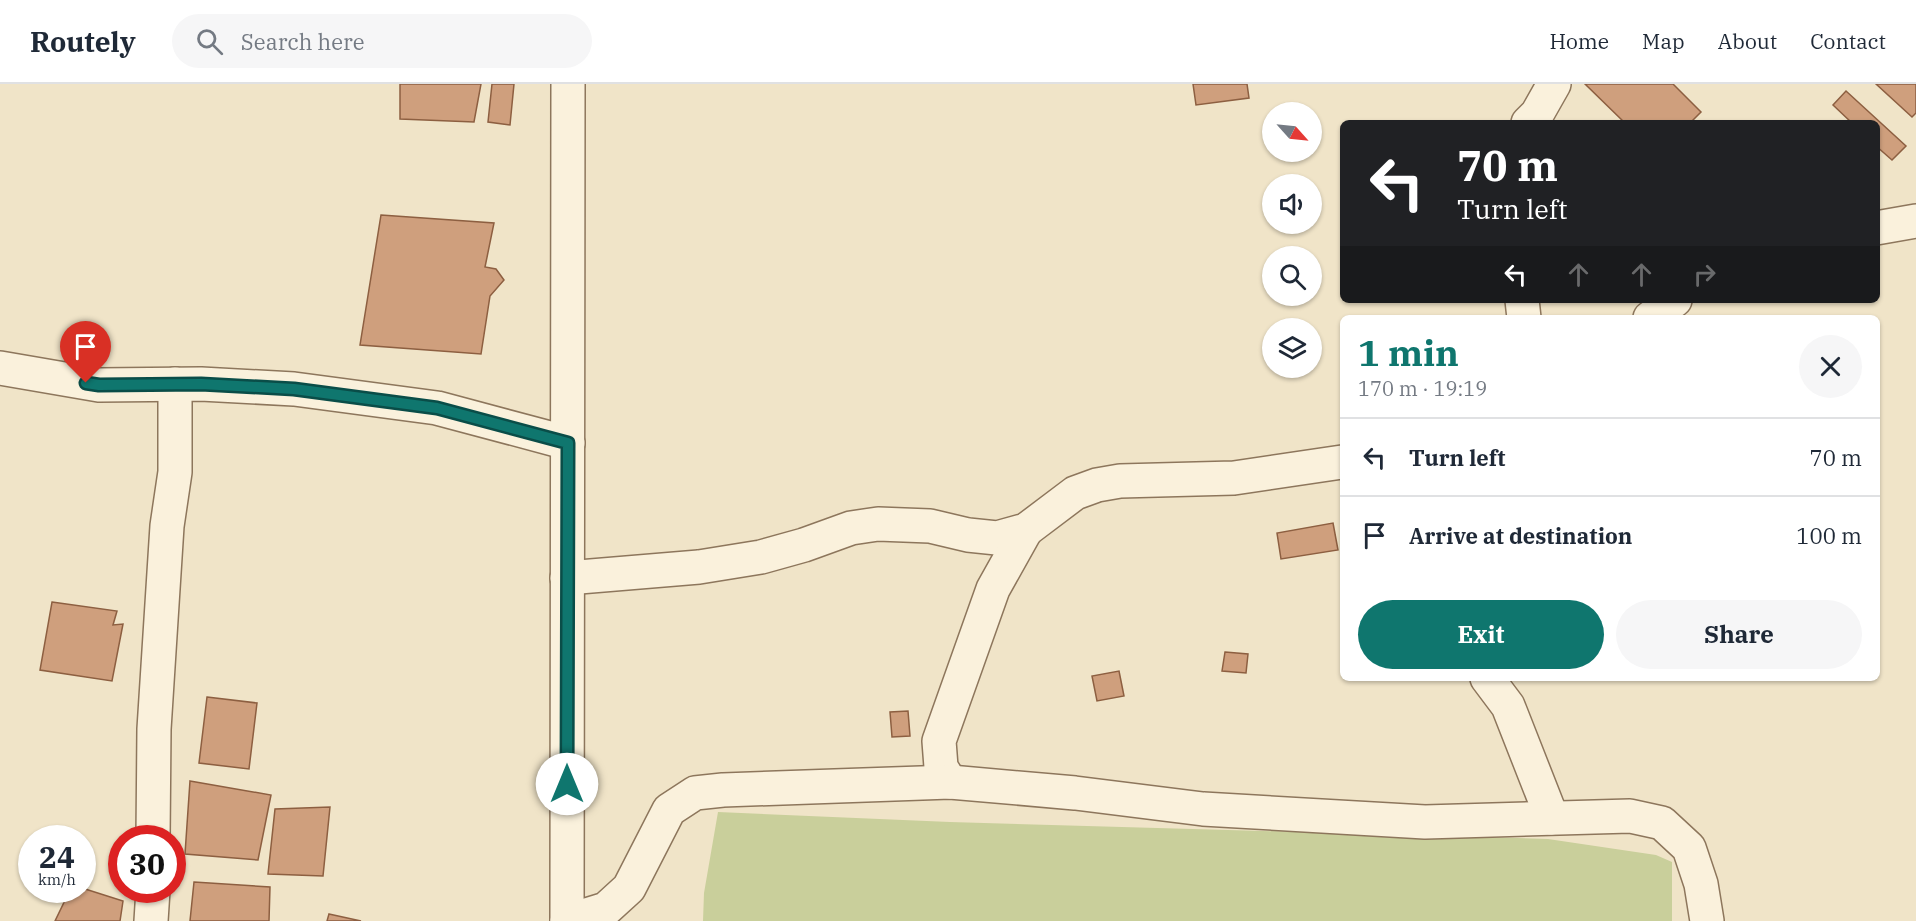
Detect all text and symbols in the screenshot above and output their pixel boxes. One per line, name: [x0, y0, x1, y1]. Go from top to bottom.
search box: [172, 14, 592, 68]
text: Routely: [30, 23, 136, 60]
icon: search: [193, 25, 226, 58]
text: Search here: [241, 27, 365, 56]
text: Home: [1549, 27, 1609, 55]
text: Map: [1642, 27, 1685, 55]
text: About: [1718, 27, 1777, 55]
text: Contact: [1810, 27, 1886, 55]
north arrow: [1262, 102, 1322, 162]
map controls: [1262, 102, 1322, 378]
text: 70 m: [1457, 138, 1558, 193]
icon: left: [1358, 144, 1436, 222]
button: sound: [1262, 174, 1322, 234]
text: Turn left: [1457, 191, 1568, 226]
button: search: [1262, 246, 1322, 306]
icon: left: [1499, 258, 1532, 291]
icon: ahead: [1562, 258, 1595, 291]
icon: ahead: [1625, 258, 1658, 291]
icon: right: [1688, 258, 1721, 291]
button: layers: [1262, 318, 1322, 378]
pin: [60, 321, 111, 383]
text: 1 min: [1358, 329, 1459, 376]
icon: arrive: [69, 330, 102, 363]
button: close: [1799, 335, 1862, 398]
text: 170 m · 19:19: [1358, 375, 1487, 402]
icon: left: [1358, 441, 1391, 474]
text: Turn left: [1409, 443, 1505, 472]
text: 70 m: [1810, 443, 1862, 472]
icon: arrive: [1358, 519, 1391, 552]
text: Arrive at destination: [1409, 521, 1632, 550]
text: 100 m: [1796, 521, 1862, 550]
button: Exit: [1358, 600, 1604, 669]
button: Share: [1616, 600, 1862, 669]
position arrow: [535, 752, 599, 816]
speed limit sign: 30: [108, 825, 186, 903]
text: 24: [39, 837, 75, 876]
text: km/h: [38, 870, 76, 889]

